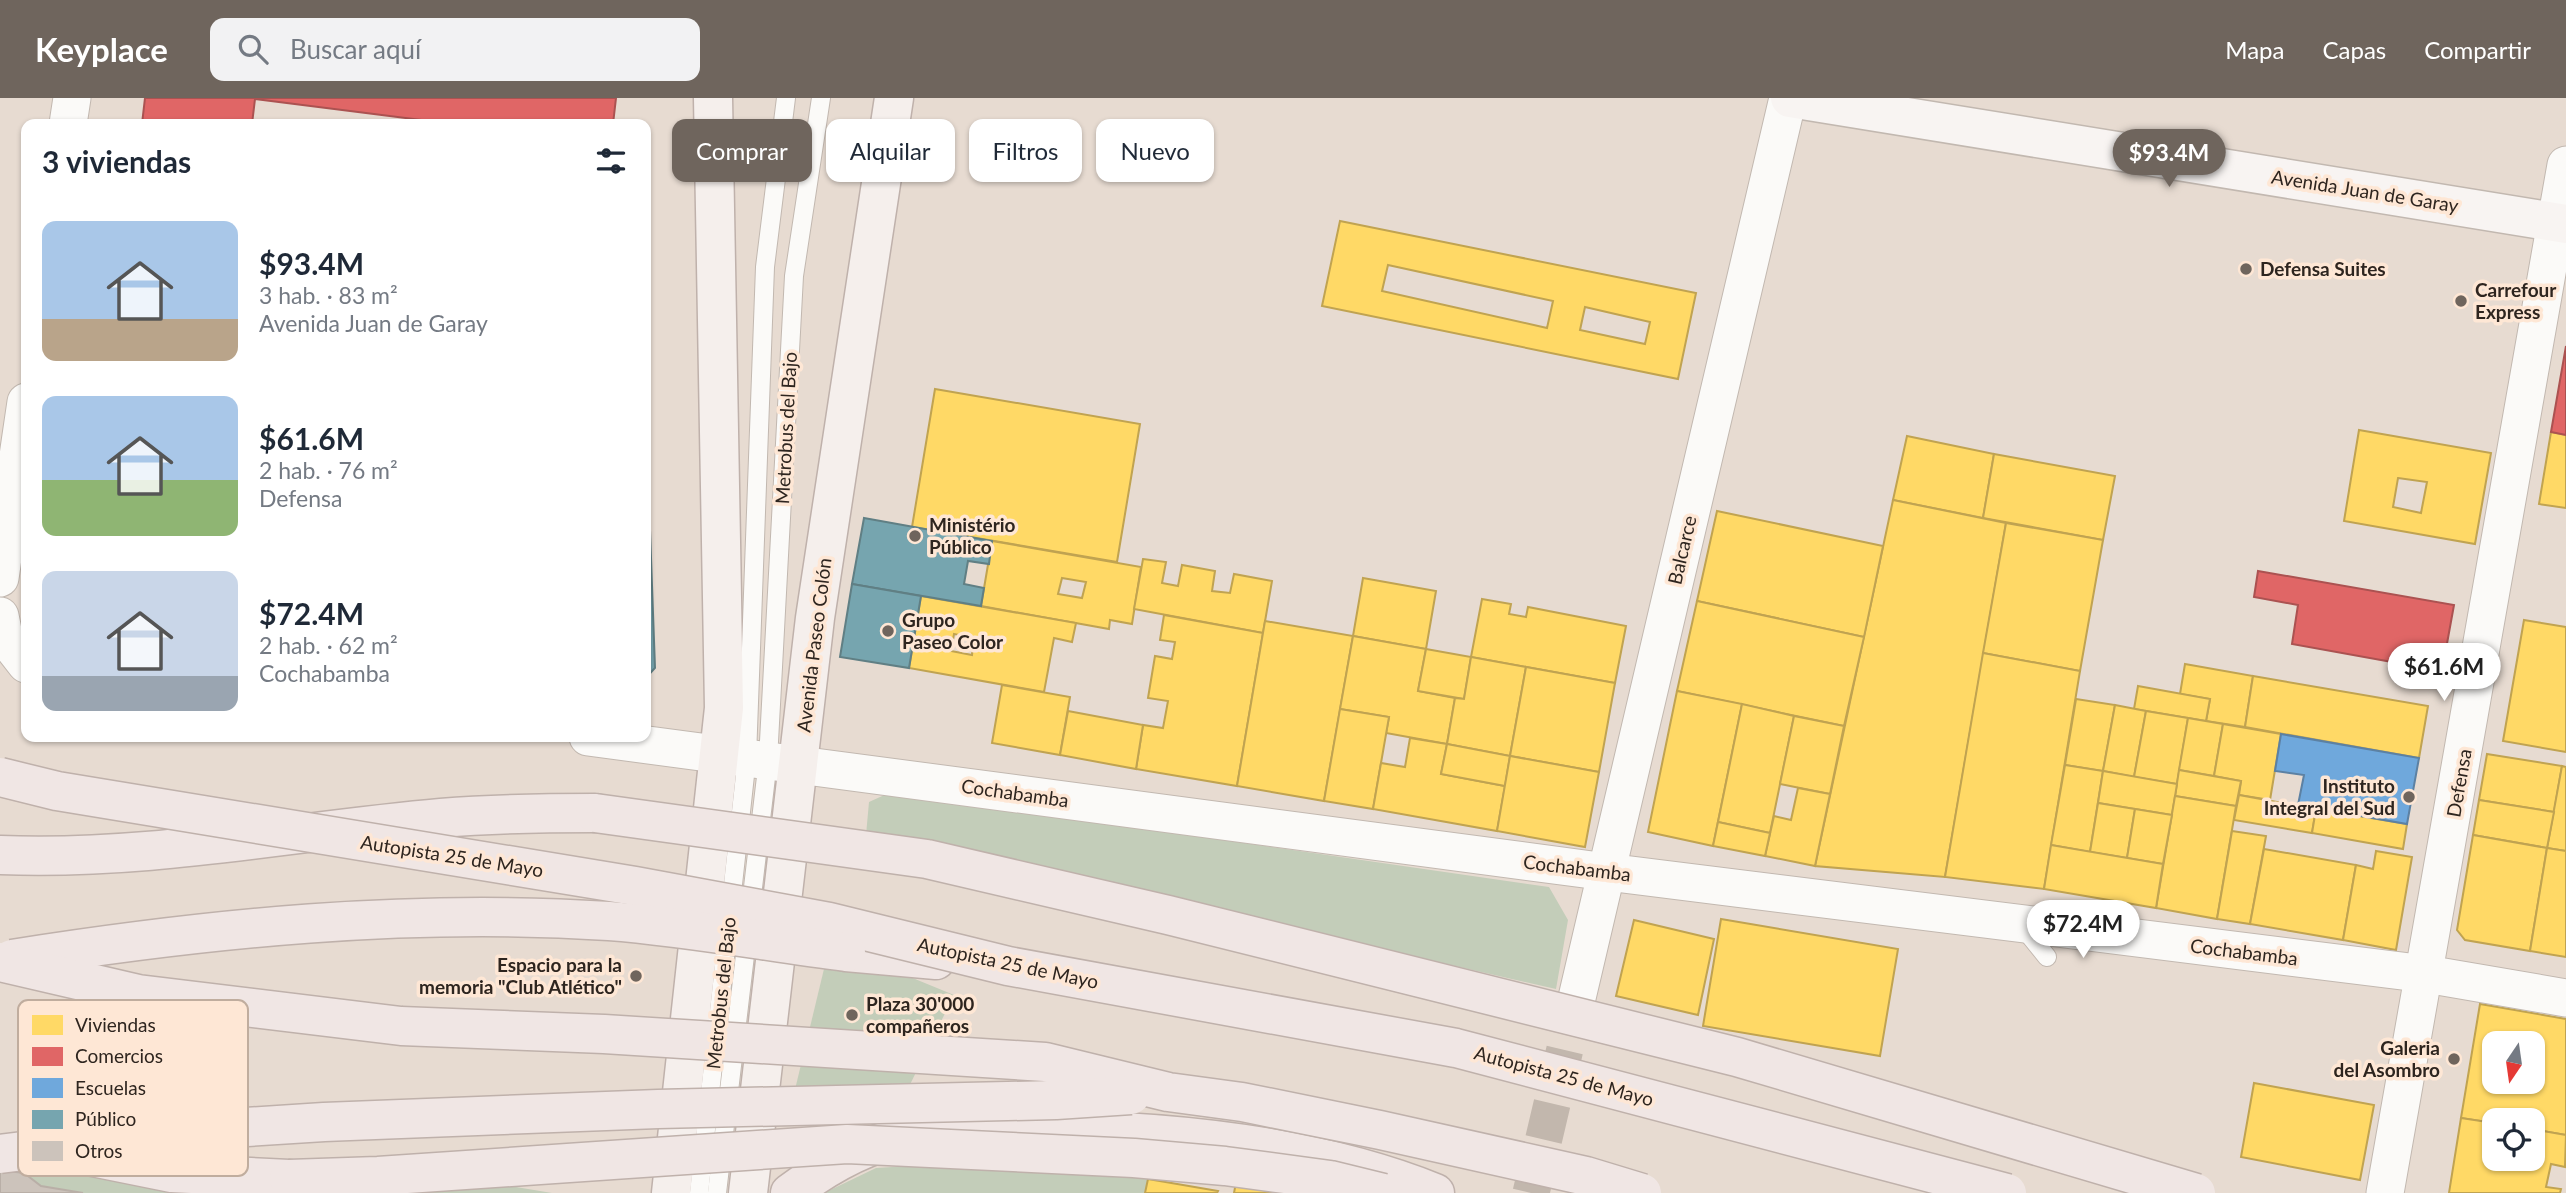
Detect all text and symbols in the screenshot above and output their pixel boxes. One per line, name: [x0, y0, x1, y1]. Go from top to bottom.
search box: [210, 18, 700, 81]
text: Keyplace: [35, 29, 168, 69]
icon: search: [234, 30, 272, 68]
text: Buscar aquí: [290, 33, 421, 65]
text: Mapa: [2225, 35, 2284, 64]
text: Capas: [2322, 35, 2386, 64]
text: Compartir: [2424, 35, 2531, 64]
chip: Comprar: [672, 119, 812, 182]
chip: Alquilar: [826, 119, 955, 182]
chip: Filtros: [969, 119, 1082, 182]
chip: Nuevo: [1096, 119, 1214, 182]
pin: $93.4M: [2112, 130, 2226, 189]
text: $93.4M: [2129, 138, 2209, 166]
icon: filters: [592, 142, 630, 180]
text: 3 viviendas: [42, 143, 191, 179]
street label: Avenida Juan de Garay: [2270, 164, 2460, 217]
text: $93.4M: [259, 245, 364, 281]
icon: home: [98, 249, 182, 333]
place label: Defensa Suites: [2260, 257, 2386, 280]
marker: Defensa Suites: [2238, 261, 2254, 277]
place label: Carrefour Express: [2475, 278, 2557, 323]
text: 3 hab. · 83 m²: [259, 281, 398, 309]
marker: Carrefour Express: [2453, 293, 2469, 309]
text: Avenida Juan de Garay: [259, 309, 488, 337]
street label: Metrobus del Bajo: [770, 351, 801, 505]
text: $61.6M: [259, 420, 364, 456]
icon: home: [98, 424, 182, 508]
text: 2 hab. · 76 m²: [259, 456, 398, 484]
text: Defensa: [259, 484, 342, 512]
place label: Ministério Público: [929, 513, 1016, 558]
street label: Balcarce: [1662, 513, 1701, 587]
marker: Ministério Público: [907, 528, 923, 544]
street label: Avenida Paseo Colón: [791, 557, 836, 733]
text: $72.4M: [259, 595, 364, 631]
icon: home: [98, 599, 182, 683]
place label: Grupo Paseo Color: [902, 608, 1004, 653]
marker: Grupo Paseo Color: [880, 623, 896, 639]
text: 2 hab. · 62 m²: [259, 631, 398, 659]
pin: $61.6M: [2387, 644, 2501, 703]
text: $61.6M: [2404, 652, 2484, 680]
text: Cochabamba: [259, 659, 390, 687]
street label: Defensa: [2441, 747, 2476, 819]
street label: Cochabamba: [960, 774, 1070, 811]
place label: Instituto Integral del Sud: [2264, 774, 2395, 819]
marker: Instituto Integral del Sud: [2401, 789, 2417, 805]
street label: Autopista 25 de Mayo: [359, 830, 545, 881]
street label: Cochabamba: [1522, 849, 1632, 886]
pin: $72.4M: [2026, 900, 2140, 960]
text: $72.4M: [2043, 909, 2123, 937]
street label: Metrobus del Bajo: [701, 916, 740, 1070]
street label: Autopista 25 de Mayo: [915, 932, 1101, 993]
street label: Cochabamba: [2189, 933, 2299, 970]
place label: Espacio para la memoria "Club Atlético": [419, 953, 622, 998]
marker: Espacio para la memoria "Club Atlético": [628, 968, 644, 984]
place label: Plaza 30'000 compañeros: [866, 992, 974, 1037]
legend: [18, 1000, 248, 1176]
marker: Plaza 30'000 compañeros: [844, 1007, 860, 1023]
text: Viviendas: [75, 1013, 156, 1036]
north arrow: [2482, 1031, 2544, 1094]
map controls: [2482, 1031, 2545, 1171]
place label: Galeria del Asombro: [2333, 1036, 2440, 1081]
street label: Autopista 25 de Mayo: [1472, 1041, 1656, 1111]
text: Comercios: [75, 1044, 163, 1067]
marker: Galeria del Asombro: [2446, 1051, 2462, 1067]
text: Escuelas: [75, 1076, 146, 1099]
text: Público: [75, 1107, 136, 1130]
button: locate: [2482, 1108, 2545, 1171]
text: Otros: [75, 1139, 123, 1162]

